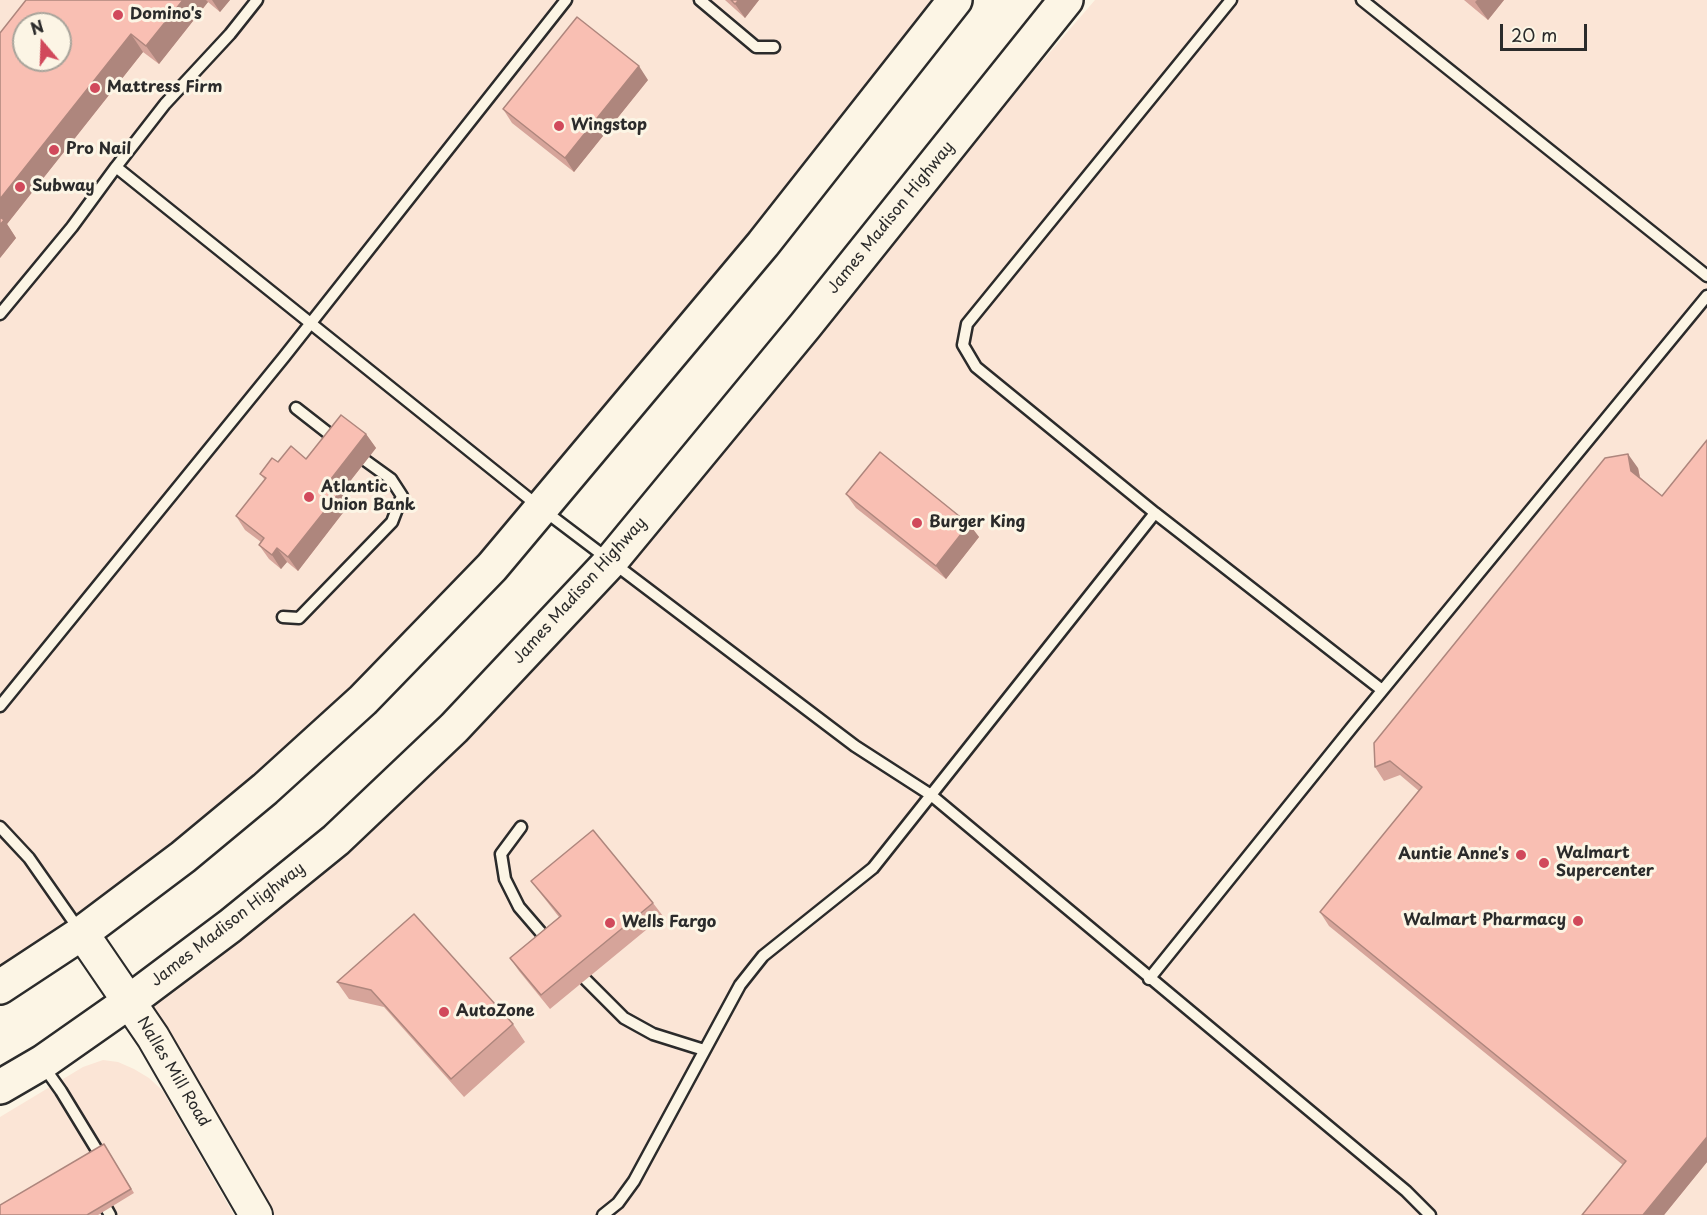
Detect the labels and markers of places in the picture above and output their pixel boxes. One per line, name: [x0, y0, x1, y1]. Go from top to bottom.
place label: Domino's: [130, 5, 202, 25]
marker: Domino's: [111, 8, 125, 22]
place label: Mattress Firm: [107, 78, 222, 98]
marker: Mattress Firm: [88, 81, 102, 95]
place label: Wingstop: [571, 116, 647, 136]
marker: Wingstop: [552, 119, 566, 133]
place label: Pro Nail: [66, 140, 131, 160]
marker: Pro Nail: [47, 143, 61, 157]
place label: Subway: [32, 177, 95, 197]
marker: Subway: [13, 180, 27, 194]
place label: Atlantic Union Bank: [321, 478, 415, 516]
marker: Atlantic Union Bank: [302, 490, 316, 504]
place label: Burger King: [929, 513, 1025, 533]
marker: Burger King: [910, 516, 924, 530]
place label: Walmart Supercenter: [1556, 844, 1654, 882]
place label: Auntie Anne's: [1398, 845, 1509, 865]
marker: Auntie Anne's: [1514, 848, 1528, 862]
marker: Walmart Supercenter: [1537, 856, 1551, 870]
place label: Walmart Pharmacy: [1403, 911, 1566, 931]
place label: Wells Fargo: [622, 913, 716, 933]
marker: Walmart Pharmacy: [1571, 914, 1585, 928]
marker: Wells Fargo: [603, 916, 617, 930]
place label: AutoZone: [456, 1002, 535, 1022]
marker: AutoZone: [437, 1005, 451, 1019]

